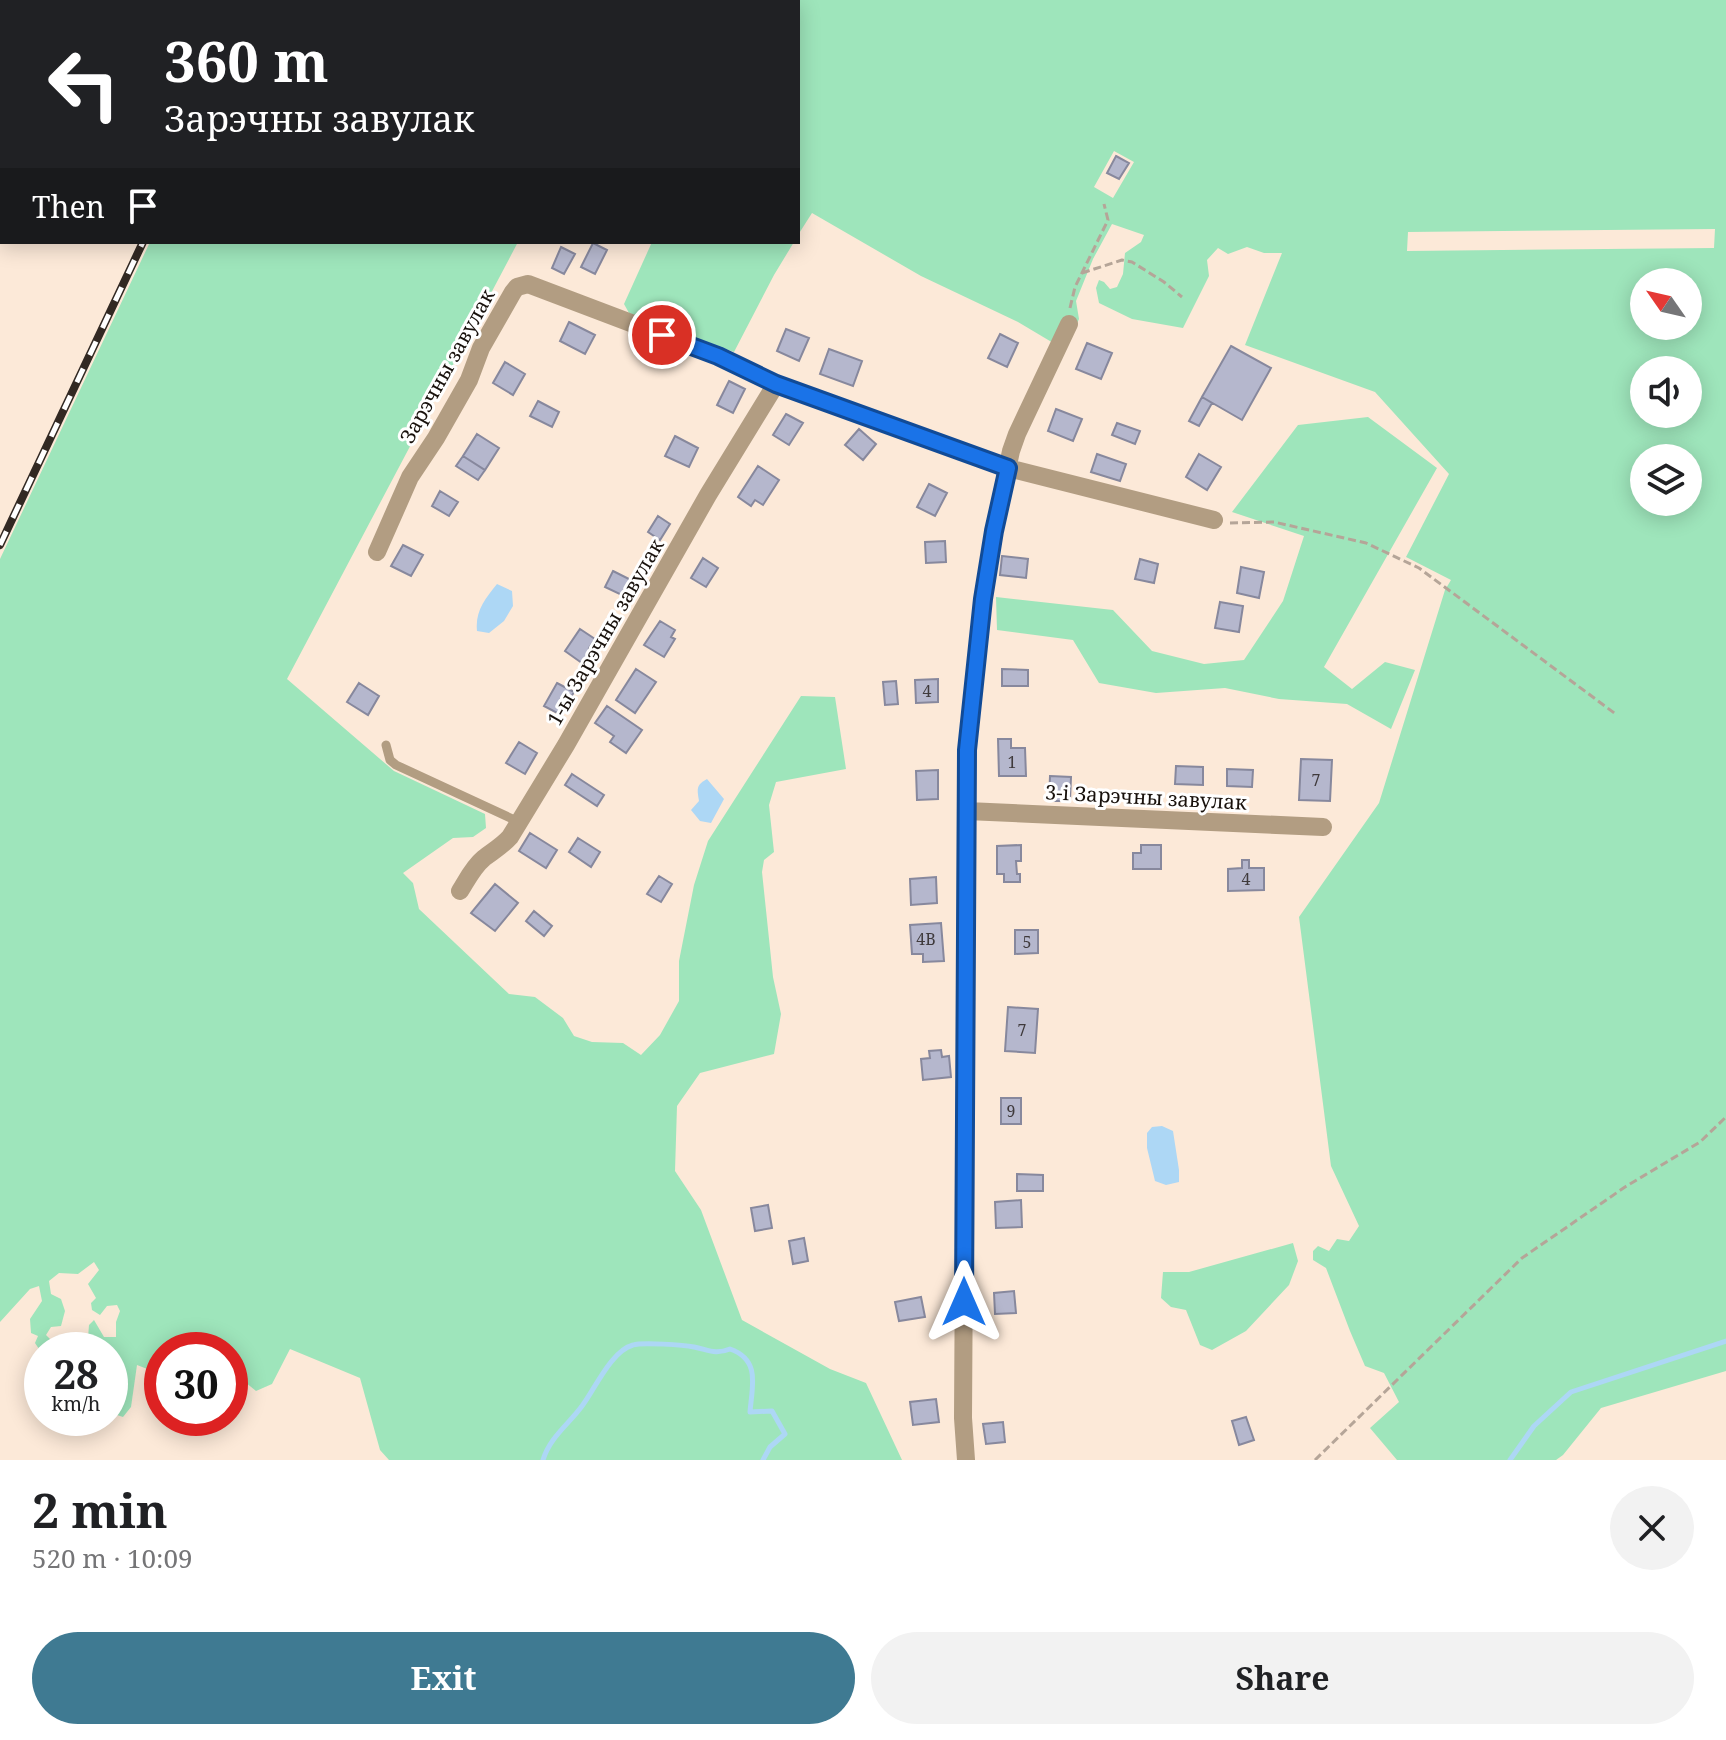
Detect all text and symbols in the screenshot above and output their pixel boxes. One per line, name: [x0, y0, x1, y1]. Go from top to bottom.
text: 360 m: [164, 22, 329, 98]
icon: left: [32, 32, 136, 136]
text: Зарэчны завулак: [164, 94, 474, 143]
icon: arrive: [121, 184, 165, 228]
text: Then: [32, 186, 105, 227]
north arrow: [1630, 268, 1702, 340]
map controls: [1630, 268, 1702, 516]
street label: Зарэчны завулак: [393, 284, 501, 448]
pin: [628, 301, 696, 369]
icon: arrive: [640, 313, 684, 357]
button: sound: [1630, 356, 1702, 428]
button: layers: [1630, 444, 1702, 516]
street label: 1-ы Зарэчны завулак: [540, 534, 670, 730]
house number: 4: [923, 680, 932, 702]
house number: 1: [1008, 751, 1016, 773]
house number: 7: [1312, 769, 1321, 791]
street label: 3-і Зарэчны завулак: [1044, 778, 1248, 816]
house number: 4: [1242, 868, 1251, 890]
house number: 4В: [916, 928, 936, 950]
house number: 5: [1023, 931, 1031, 953]
house number: 7: [1018, 1019, 1027, 1041]
house number: 9: [1007, 1100, 1015, 1122]
position arrow: [922, 1260, 1006, 1344]
speed limit sign: 30: [144, 1332, 248, 1436]
text: 28: [53, 1346, 99, 1401]
text: km/h: [51, 1390, 101, 1417]
text: 2 min: [32, 1477, 168, 1542]
button: close: [1610, 1486, 1694, 1570]
text: 520 m · 10:09: [32, 1540, 193, 1576]
button: Exit: [32, 1632, 855, 1724]
button: Share: [871, 1632, 1694, 1724]

